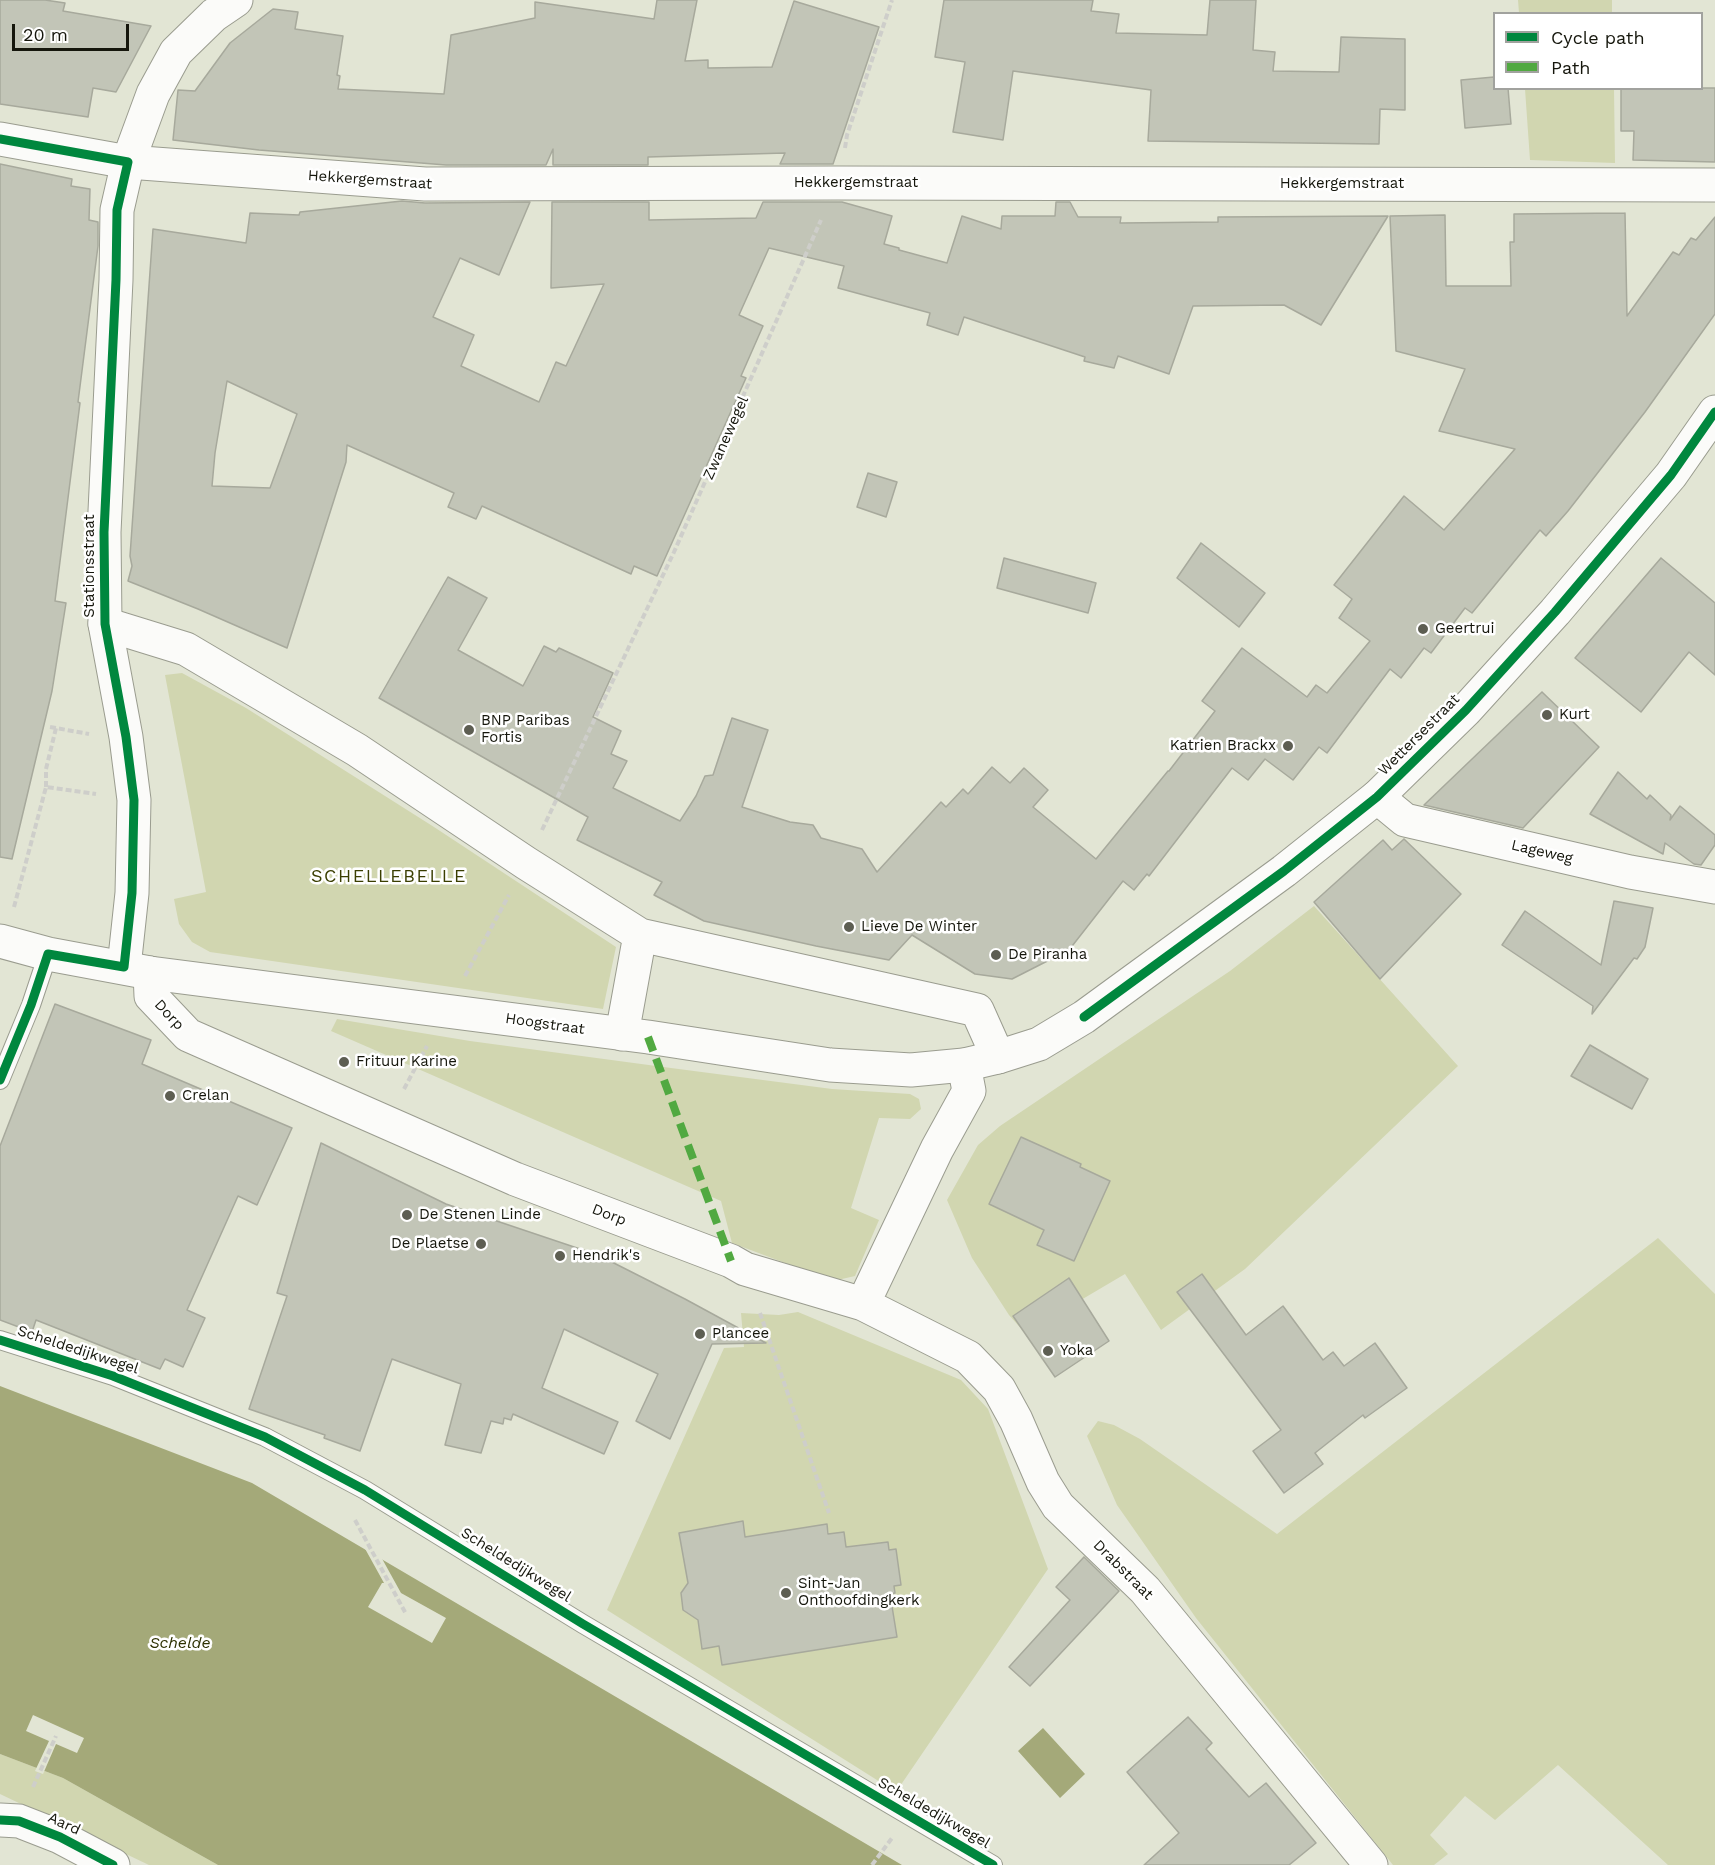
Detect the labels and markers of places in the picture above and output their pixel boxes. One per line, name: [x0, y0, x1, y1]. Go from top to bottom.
place label: Geertrui: [1435, 620, 1494, 638]
marker: Geertrui: [1416, 622, 1430, 636]
place label: Kurt: [1559, 706, 1590, 724]
marker: Kurt: [1540, 708, 1554, 722]
place label: BNP Paribas Fortis: [481, 712, 570, 747]
marker: BNP Paribas Fortis: [462, 723, 476, 737]
place label: Katrien Brackx: [1170, 737, 1276, 755]
marker: Katrien Brackx: [1281, 739, 1295, 753]
place label: Lieve De Winter: [861, 918, 977, 936]
marker: Lieve De Winter: [842, 920, 856, 934]
place label: De Piranha: [1008, 946, 1087, 964]
marker: De Piranha: [989, 948, 1003, 962]
place label: Frituur Karine: [356, 1053, 457, 1071]
marker: Frituur Karine: [337, 1055, 351, 1069]
place label: Crelan: [182, 1087, 229, 1105]
marker: Crelan: [163, 1089, 177, 1103]
place label: De Stenen Linde: [419, 1206, 541, 1224]
marker: De Stenen Linde: [400, 1208, 414, 1222]
place label: De Plaetse: [391, 1235, 469, 1253]
marker: De Plaetse: [474, 1237, 488, 1251]
place label: Hendrik's: [572, 1247, 640, 1265]
marker: Hendrik's: [553, 1249, 567, 1263]
place label: Plancee: [712, 1325, 769, 1343]
marker: Plancee: [693, 1327, 707, 1341]
place label: Yoka: [1060, 1342, 1093, 1360]
marker: Yoka: [1041, 1344, 1055, 1358]
place label: Sint-Jan Onthoofdingkerk: [798, 1575, 920, 1610]
marker: Sint-Jan Onthoofdingkerk: [779, 1586, 793, 1600]

